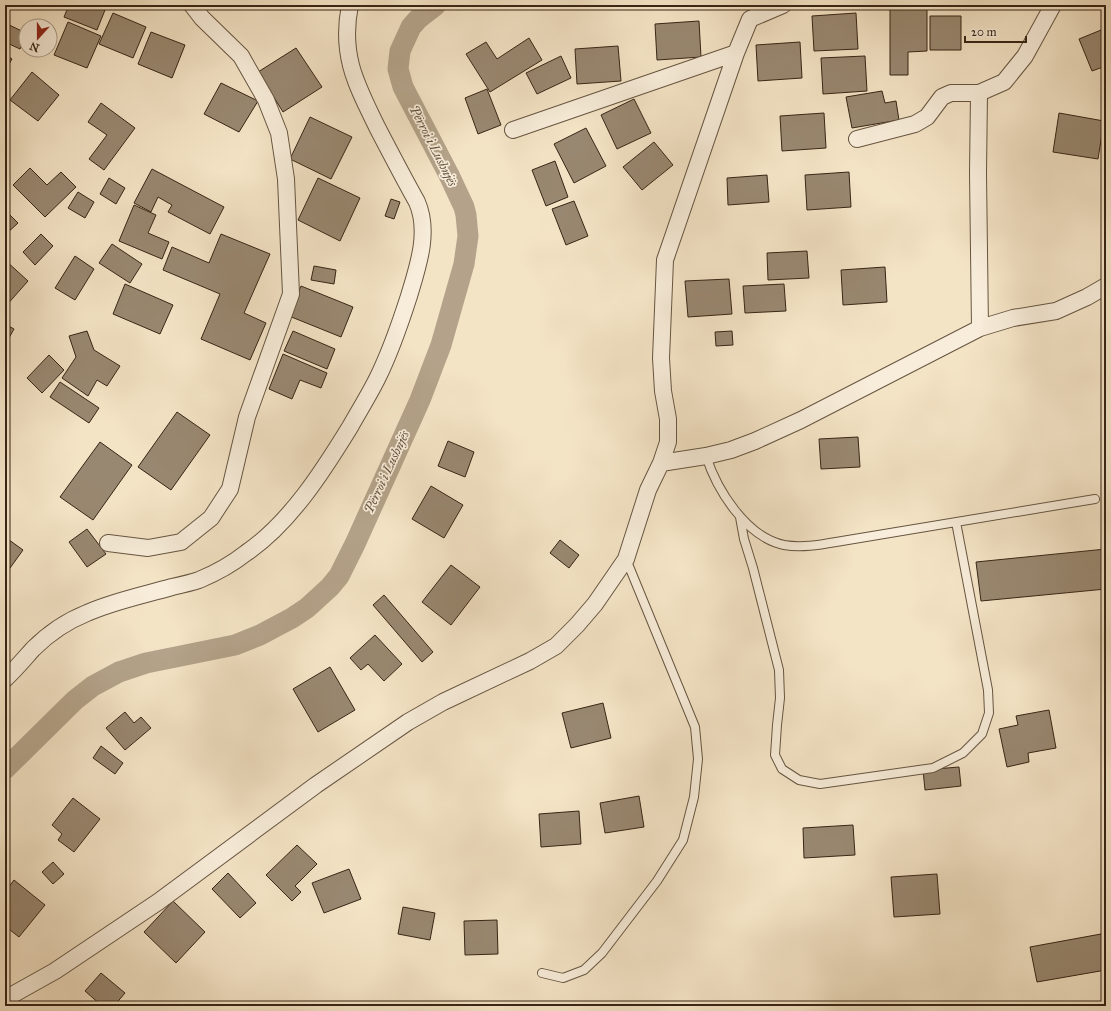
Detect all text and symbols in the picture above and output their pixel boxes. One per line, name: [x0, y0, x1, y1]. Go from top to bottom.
north arrow: [18, 18, 58, 58]
scale bar: [965, 18, 1026, 44]
text: 20 m: [971, 25, 997, 39]
text: N: [27, 39, 41, 55]
water label: Përroi i Lushnjës: [406, 103, 460, 189]
water label: Përroi i Lushnjës: [361, 428, 413, 516]

